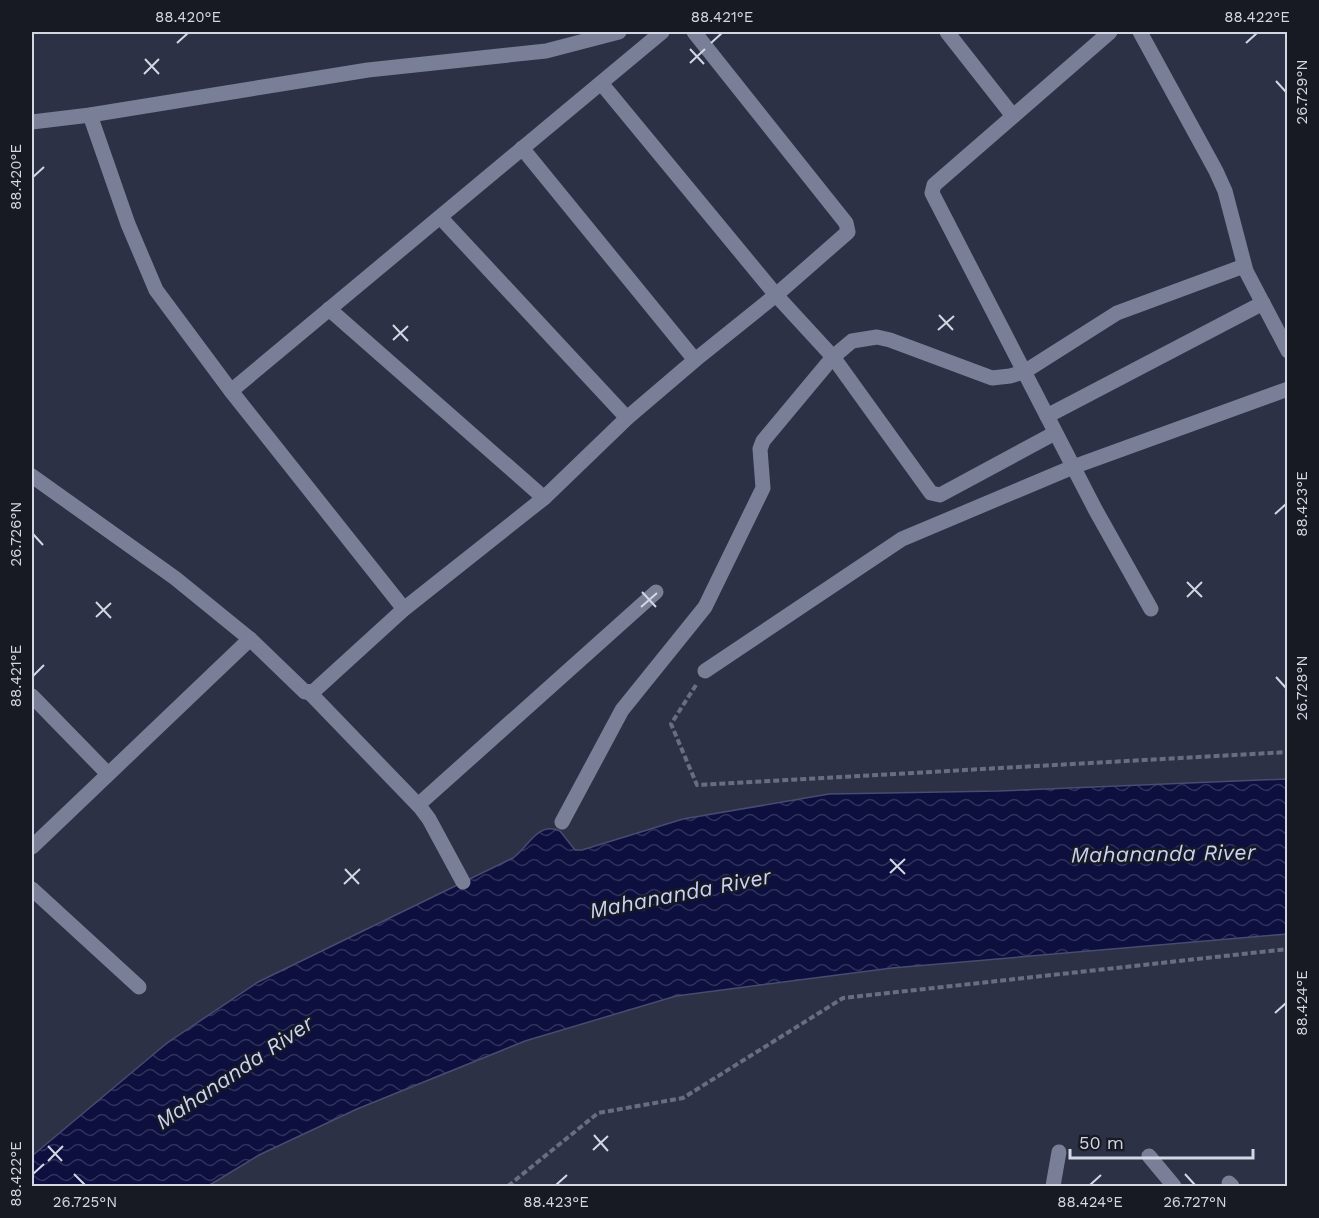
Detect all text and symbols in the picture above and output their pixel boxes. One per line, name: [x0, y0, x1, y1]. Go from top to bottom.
text: 88.420°E: [155, 8, 221, 26]
text: 88.421°E: [691, 8, 753, 26]
text: 88.422°E: [1224, 8, 1290, 26]
text: 26.729°N: [1293, 60, 1311, 124]
text: 88.420°E: [7, 144, 25, 210]
text: 88.423°E: [1293, 471, 1311, 537]
text: 26.726°N: [7, 502, 25, 566]
text: 88.421°E: [7, 645, 25, 707]
text: 26.728°N: [1293, 656, 1311, 720]
water label: Mahananda River: [1070, 839, 1257, 868]
water label: Mahananda River: [587, 863, 775, 923]
text: 88.424°E: [1293, 970, 1311, 1036]
water label: Mahananda River: [151, 1010, 319, 1134]
scale bar: [1070, 1122, 1253, 1160]
text: 50 m: [1079, 1132, 1124, 1153]
text: 88.422°E: [7, 1141, 25, 1207]
text: 26.725°N: [53, 1193, 117, 1211]
text: 88.423°E: [523, 1193, 589, 1211]
text: 88.424°E: [1057, 1193, 1123, 1211]
text: 26.727°N: [1163, 1193, 1227, 1211]

